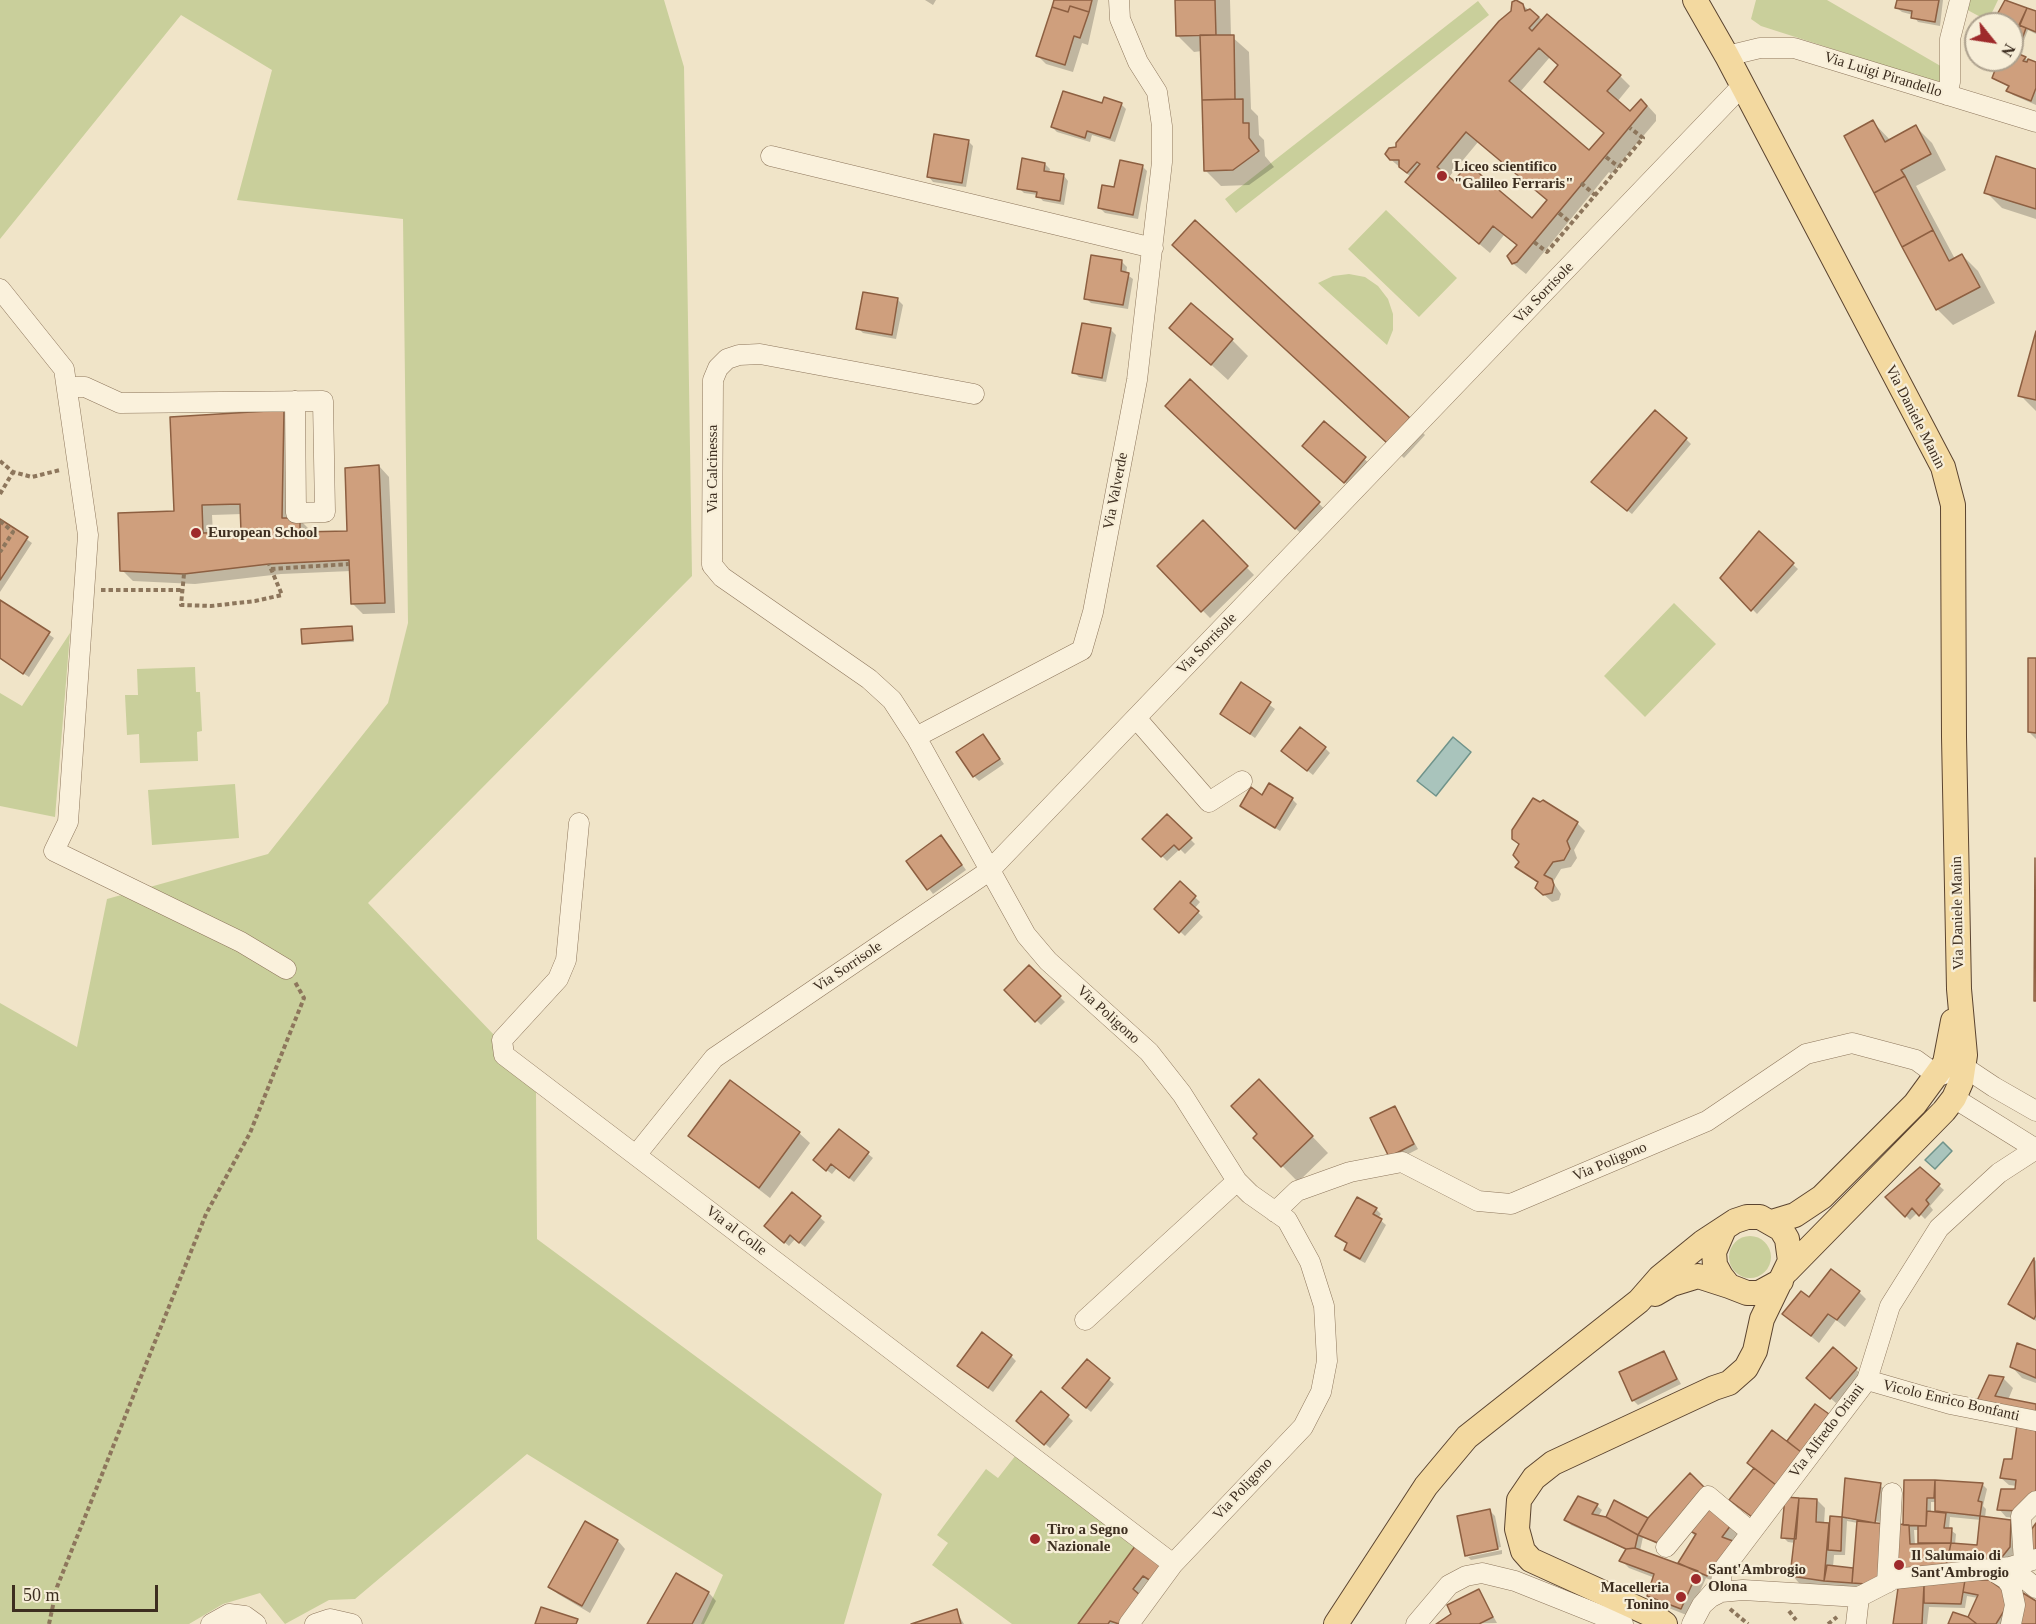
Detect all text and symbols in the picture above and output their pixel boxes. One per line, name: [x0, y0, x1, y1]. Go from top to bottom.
north arrow: [1964, 12, 2024, 72]
text: N: [1998, 41, 2019, 60]
street label: Via Luigi Pirandello: [1822, 48, 1944, 102]
place label: Liceo scientifico "Galileo Ferraris": [1454, 158, 1574, 193]
marker: Liceo scientifico "Galileo Ferraris": [1435, 169, 1449, 183]
street label: Via Sorrisole: [1510, 258, 1578, 328]
street label: Via Daniele Manin: [1881, 362, 1949, 472]
street label: Via Calcinessa: [704, 425, 722, 513]
street label: Via Valverde: [1100, 451, 1132, 531]
place label: European School: [208, 524, 317, 542]
marker: European School: [189, 526, 203, 540]
street label: Via Sorrisole: [1173, 609, 1241, 679]
street label: Via Daniele Manin: [1948, 856, 1968, 970]
street label: Via Sorrisole: [810, 938, 886, 996]
street label: Via Poligono: [1073, 982, 1143, 1048]
street label: Via Poligono: [1570, 1138, 1650, 1186]
street label: Via al Colle: [702, 1202, 770, 1260]
street label: Vicolo Enrico Bonfanti: [1881, 1376, 2021, 1426]
street label: Via Alfredo Oriani: [1786, 1380, 1868, 1482]
street label: Via Poligono: [1210, 1454, 1276, 1524]
place label: Tiro a Segno Nazionale: [1047, 1521, 1128, 1556]
marker: Tiro a Segno Nazionale: [1028, 1532, 1042, 1546]
place label: Il Salumaio di Sant'Ambrogio: [1911, 1547, 2009, 1582]
marker: Il Salumaio di Sant'Ambrogio: [1892, 1558, 1906, 1572]
place label: Sant'Ambrogio Olona: [1708, 1561, 1806, 1596]
marker: Sant'Ambrogio Olona: [1689, 1572, 1703, 1586]
scale bar: [15, 1573, 160, 1611]
place label: Macelleria Tonino: [1601, 1579, 1669, 1614]
text: 50 m: [23, 1585, 60, 1605]
marker: Macelleria Tonino: [1674, 1590, 1688, 1604]

